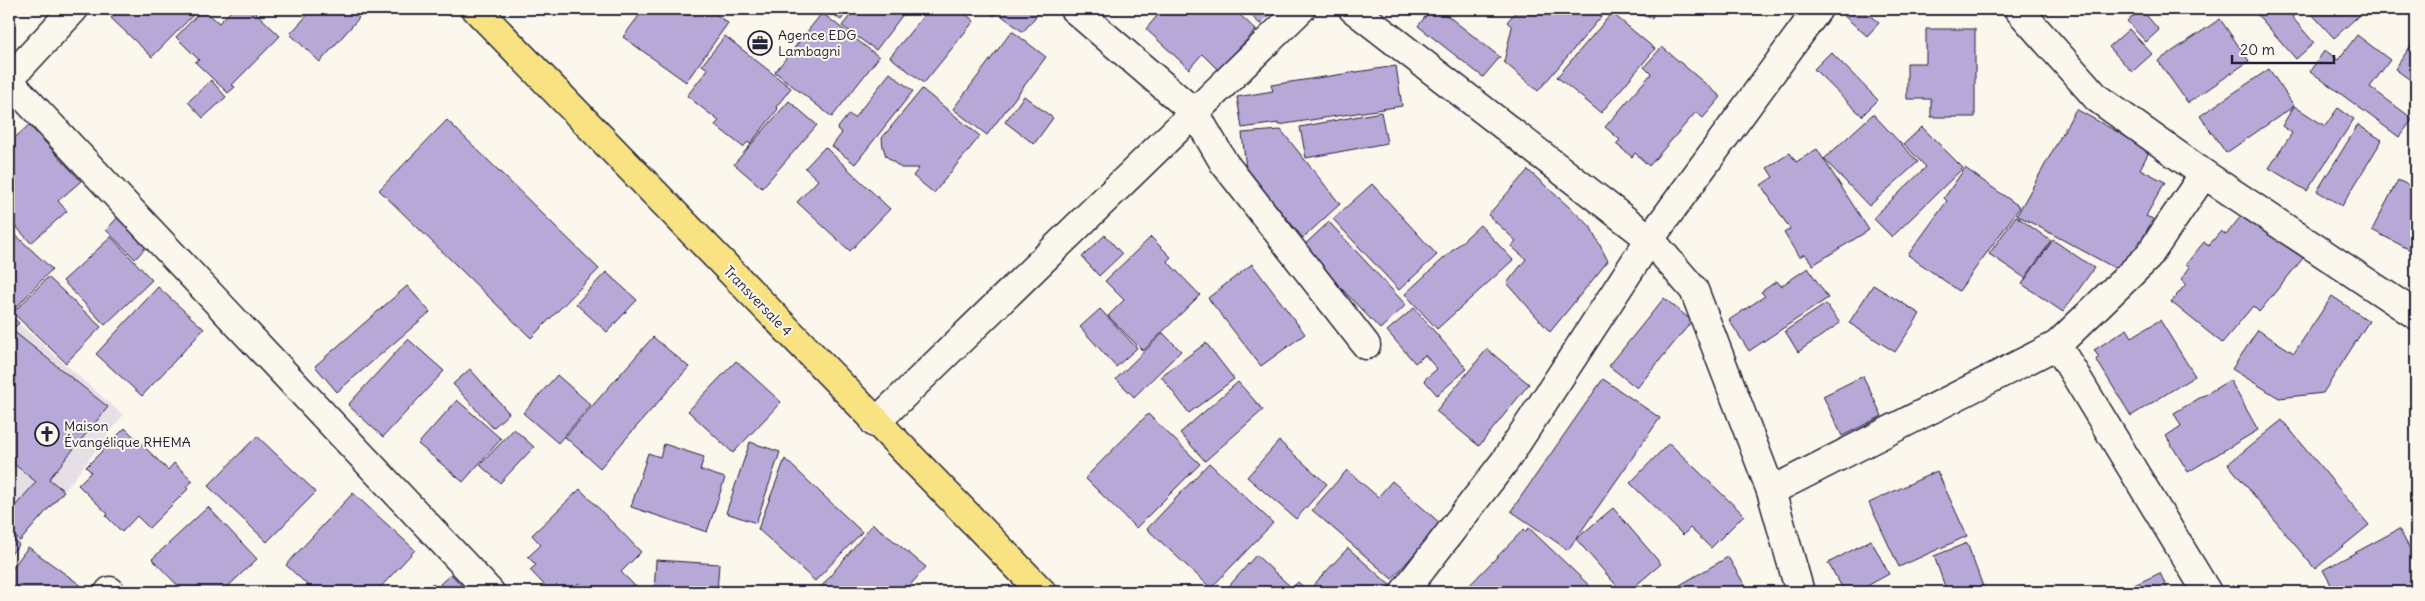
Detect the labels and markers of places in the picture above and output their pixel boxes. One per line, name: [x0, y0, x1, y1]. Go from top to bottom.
place label: Agence EDG Lambagni: [778, 26, 856, 60]
office icon: Agence EDG Lambagni: [747, 30, 773, 56]
place label: Maison Évangélique RHEMA: [64, 417, 191, 451]
church icon: Maison Évangélique RHEMA: [34, 421, 60, 447]

